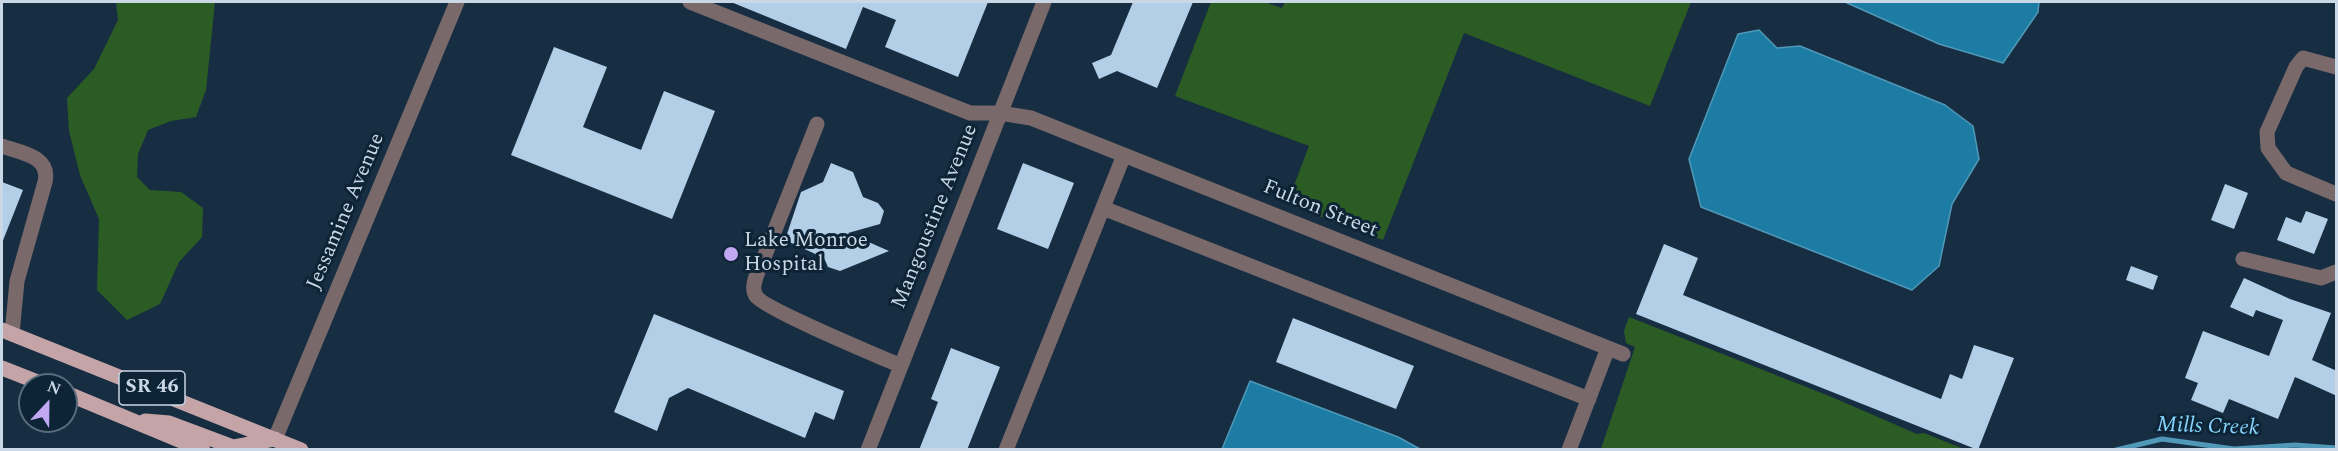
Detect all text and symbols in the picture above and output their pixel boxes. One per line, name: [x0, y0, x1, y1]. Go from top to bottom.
street label: Mangoustine Avenue: [887, 121, 985, 313]
street label: Jessamine Avenue: [303, 130, 391, 294]
street label: Fulton Street: [1259, 175, 1381, 245]
place label: Lake Monroe Hospital: [744, 229, 868, 279]
marker: Lake Monroe Hospital: [722, 245, 740, 263]
road number: SR 46: [119, 371, 185, 405]
north arrow: [18, 373, 78, 433]
text: N: [43, 375, 65, 402]
water label: Mills Creek: [2156, 413, 2260, 443]

